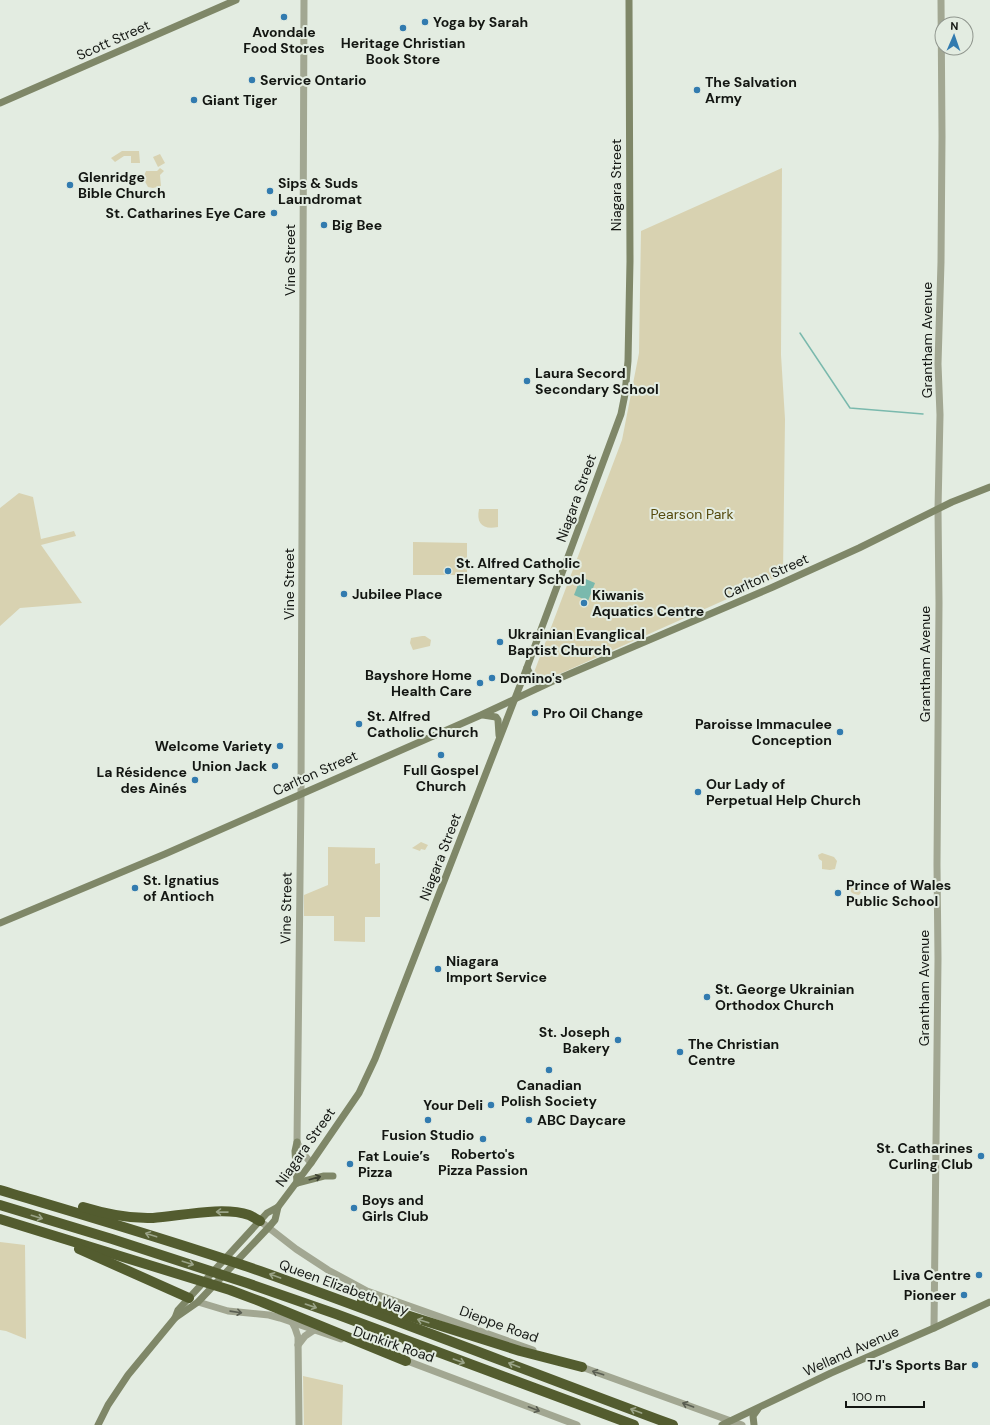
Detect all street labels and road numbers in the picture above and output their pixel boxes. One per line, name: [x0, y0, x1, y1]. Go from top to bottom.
street label: Scott Street: [73, 16, 153, 64]
street label: Niagara Street: [607, 139, 625, 231]
street label: Vine Street: [281, 224, 299, 296]
street label: Grantham Avenue: [918, 282, 936, 398]
street label: Niagara Street: [552, 452, 600, 544]
street label: Vine Street: [280, 548, 298, 620]
street label: Carlton Street: [721, 549, 811, 603]
street label: Grantham Avenue: [916, 606, 934, 722]
street label: Carlton Street: [270, 746, 360, 800]
street label: Niagara Street: [415, 811, 465, 903]
street label: Vine Street: [276, 872, 296, 944]
street label: Grantham Avenue: [915, 930, 933, 1046]
street label: Niagara Street: [271, 1104, 339, 1190]
street label: Queen Elizabeth Way: [277, 1255, 412, 1319]
street label: Dieppe Road: [457, 1301, 541, 1347]
street label: Dunkirk Road: [351, 1322, 437, 1366]
street label: Welland Avenue: [800, 1322, 902, 1380]

